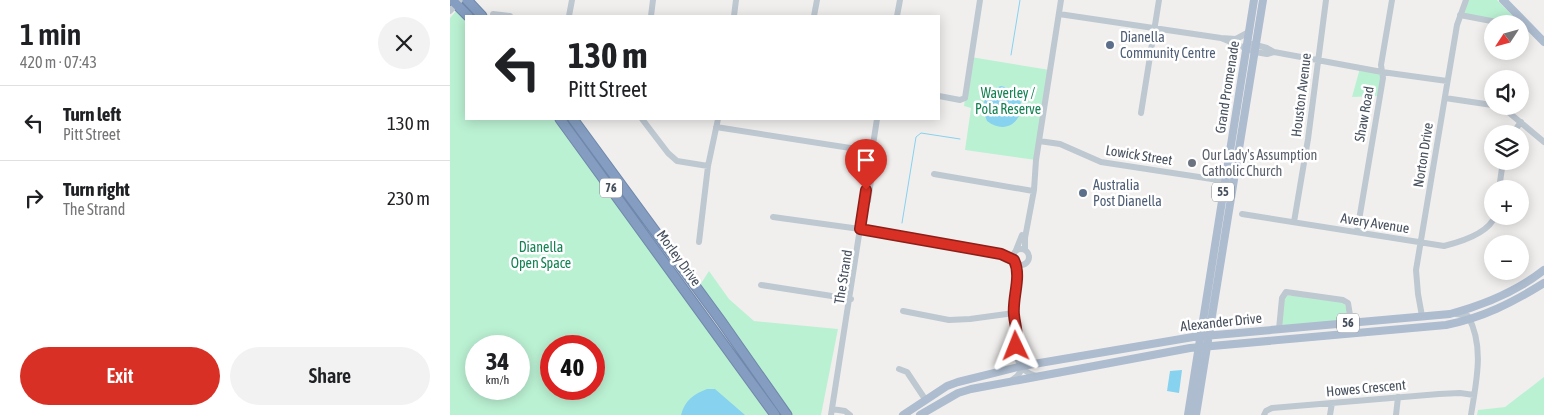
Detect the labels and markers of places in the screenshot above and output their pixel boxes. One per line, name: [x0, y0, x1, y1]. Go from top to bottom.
place label: Dianella Community Centre: [1120, 29, 1216, 61]
marker: Dianella Community Centre: [1104, 39, 1116, 51]
pin: [845, 139, 887, 190]
place label: Our Lady's Assumption Catholic Church: [1202, 147, 1317, 179]
marker: Our Lady's Assumption Catholic Church: [1186, 157, 1198, 169]
place label: Australia Post Dianella: [1093, 177, 1162, 209]
marker: Australia Post Dianella: [1077, 187, 1089, 199]

